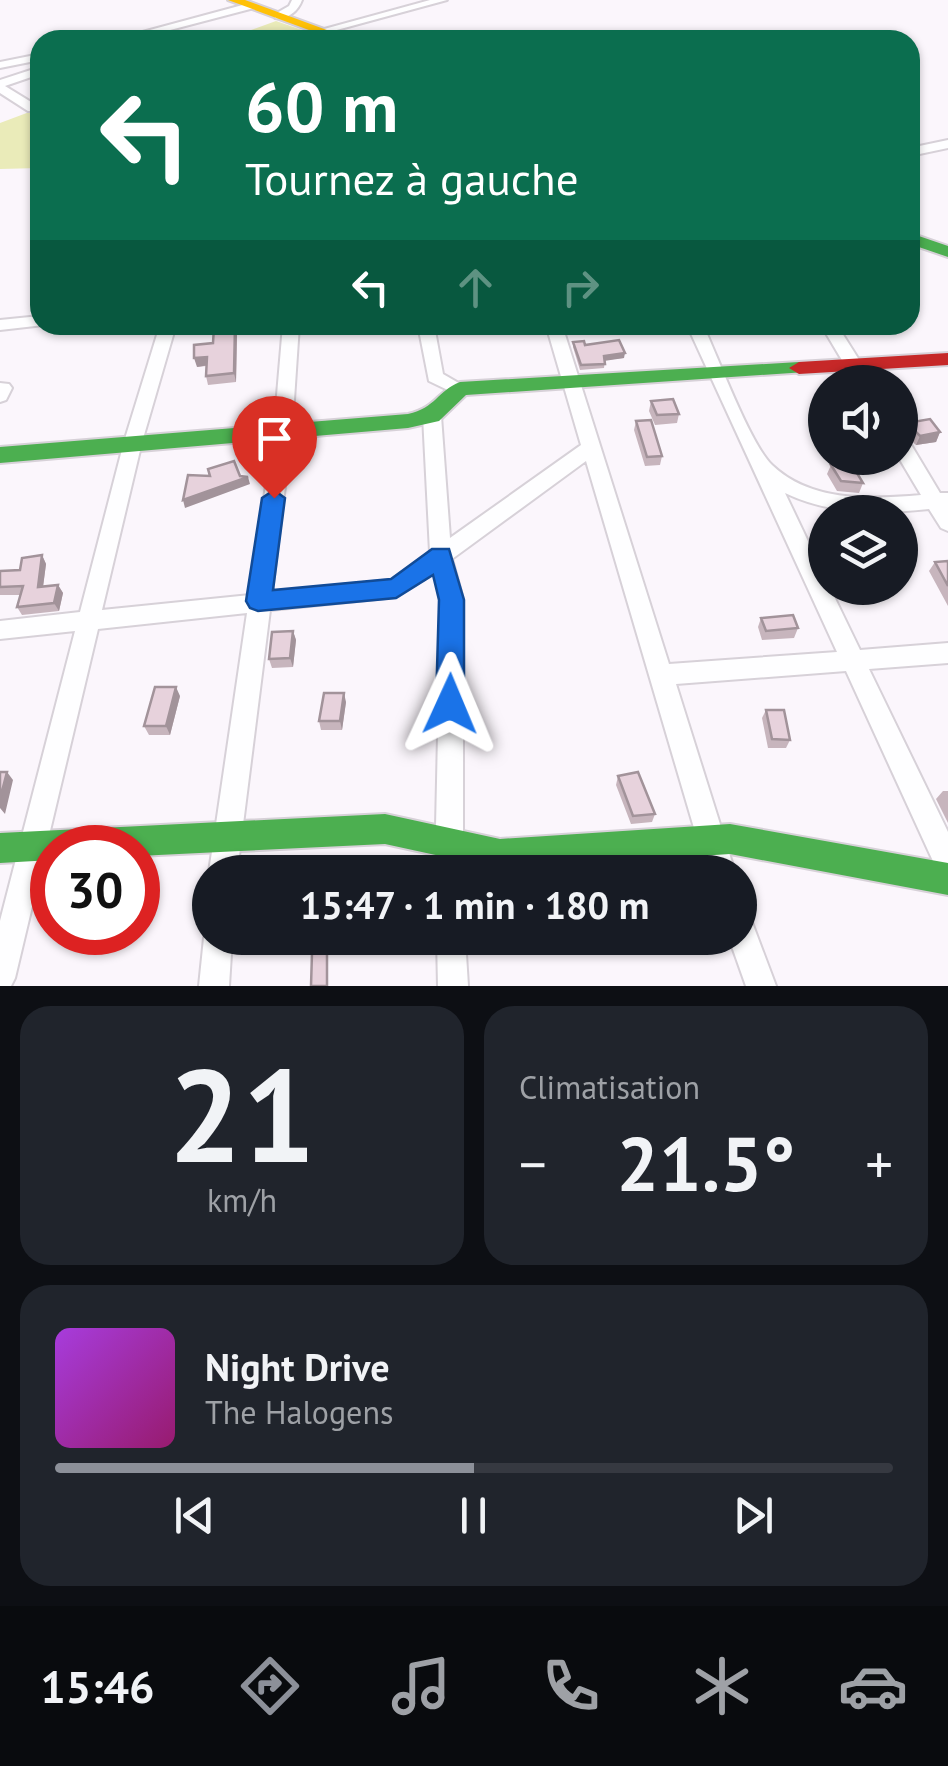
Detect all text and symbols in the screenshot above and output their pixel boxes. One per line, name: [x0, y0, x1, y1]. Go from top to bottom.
text: 60 m: [245, 61, 398, 151]
icon: left: [80, 70, 210, 200]
text: Tournez à gauche: [245, 149, 579, 207]
icon: left: [343, 260, 398, 315]
icon: ahead: [448, 260, 503, 315]
icon: right: [553, 260, 608, 315]
map controls: [808, 365, 918, 605]
button: sound: [808, 365, 918, 475]
pin: [232, 396, 317, 499]
icon: arrive: [247, 411, 302, 466]
button: layers: [808, 495, 918, 605]
position arrow: [398, 652, 502, 756]
speed limit sign: 30: [30, 825, 160, 955]
text: 15:47 · 1 min · 180 m: [300, 880, 649, 929]
text: 21: [168, 1030, 316, 1198]
text: Climatisation: [519, 1066, 700, 1108]
text: 21.5°: [617, 1115, 795, 1212]
text: −: [519, 1128, 547, 1199]
text: +: [865, 1128, 893, 1199]
text: km/h: [207, 1179, 277, 1221]
text: Night Drive: [205, 1342, 389, 1391]
text: The Halogens: [205, 1391, 393, 1433]
icon: previous: [167, 1488, 222, 1543]
icon: pause: [446, 1488, 501, 1543]
icon: next: [726, 1488, 781, 1543]
icon: directions: [235, 1651, 305, 1721]
icon: music: [386, 1651, 456, 1721]
icon: phone: [536, 1651, 606, 1721]
icon: climate: [687, 1651, 757, 1721]
icon: car: [838, 1651, 908, 1721]
text: 15:46: [40, 1657, 154, 1715]

